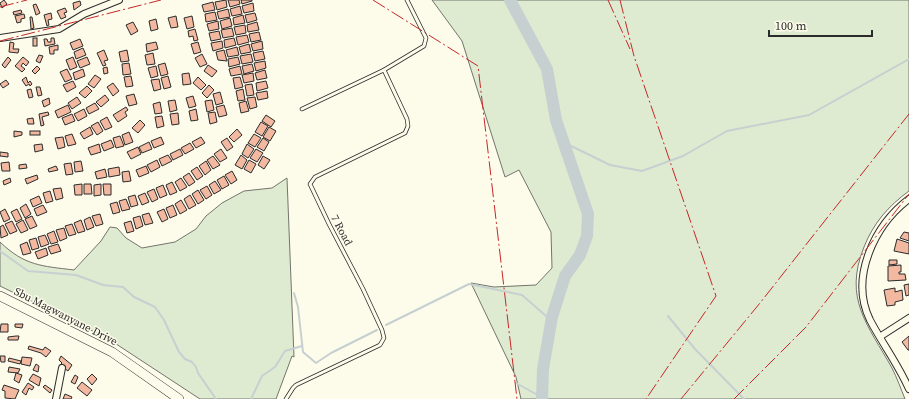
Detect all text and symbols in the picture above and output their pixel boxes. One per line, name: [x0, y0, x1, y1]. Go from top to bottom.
scale bar: [769, 12, 872, 38]
text: 100 m: [775, 18, 807, 34]
street label: 7 Road: [327, 212, 356, 249]
street label: Sbu Magwanyane Drive: [12, 284, 120, 349]

